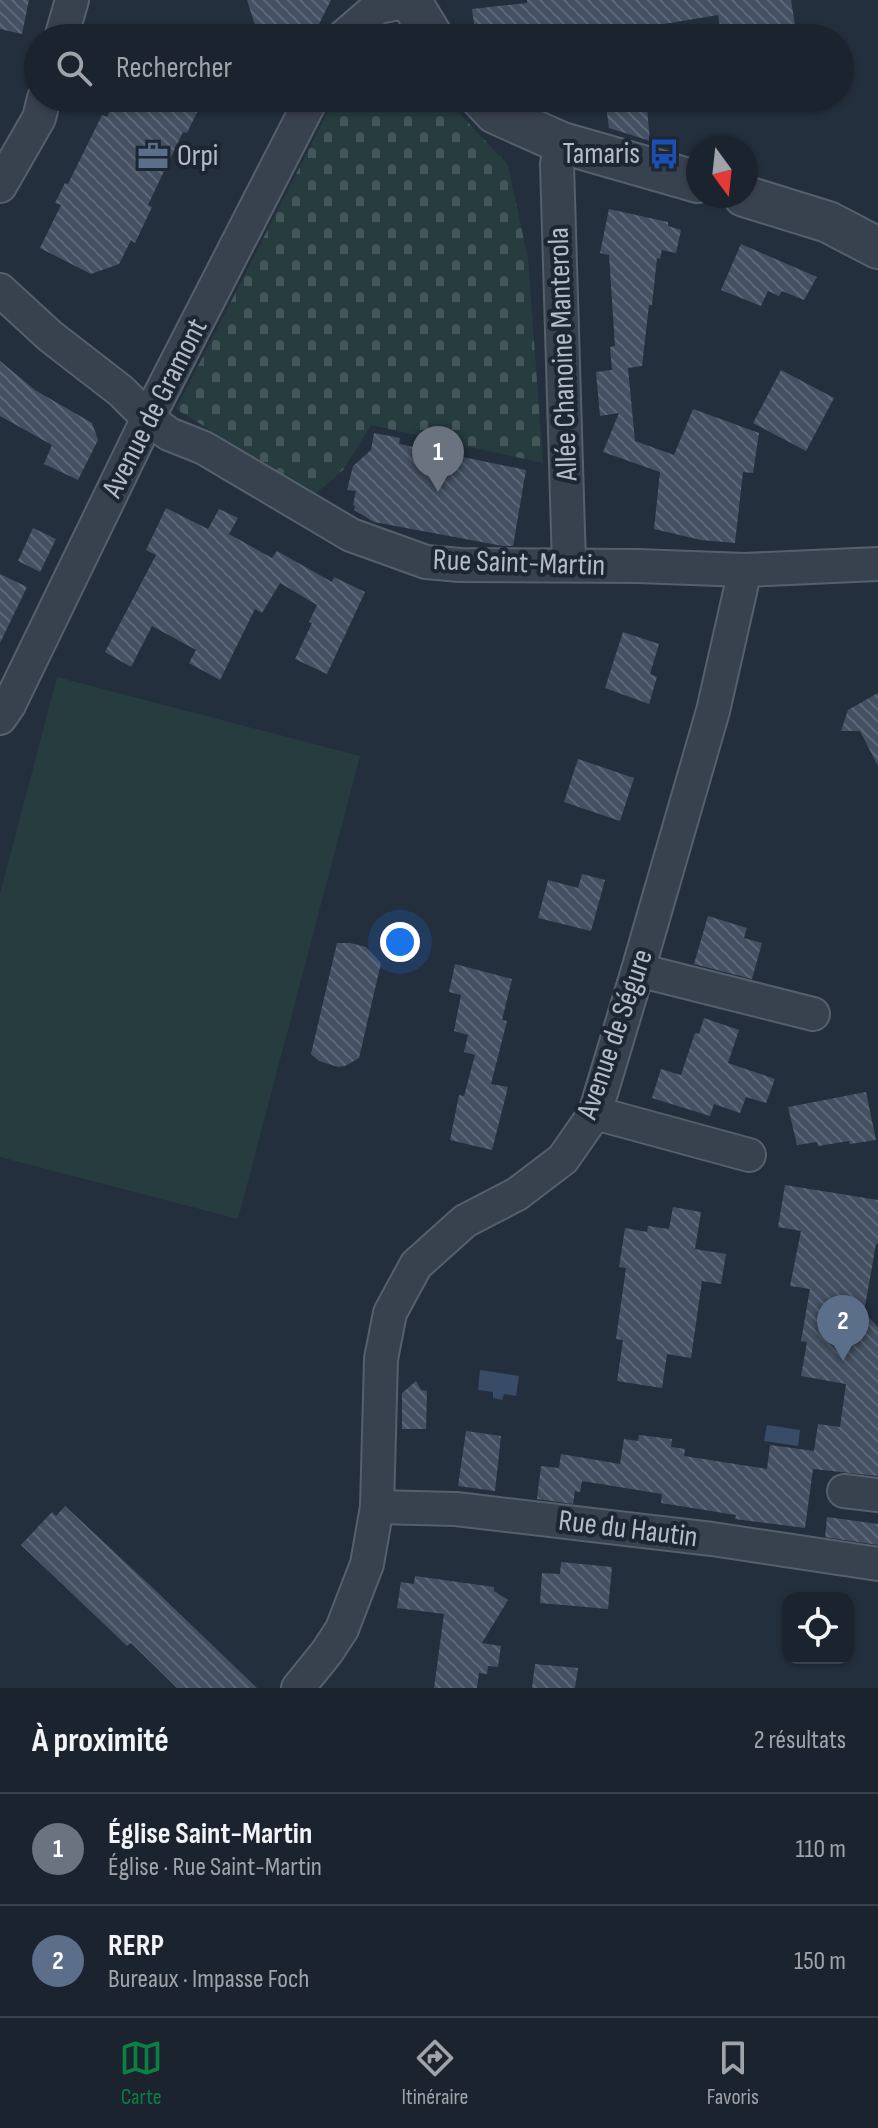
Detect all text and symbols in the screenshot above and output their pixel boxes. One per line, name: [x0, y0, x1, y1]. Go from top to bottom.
search box: [24, 24, 854, 112]
icon: search: [52, 46, 96, 90]
text: Rechercher: [116, 50, 232, 86]
place label: Tamaris: [562, 136, 640, 172]
north arrow: [686, 136, 758, 208]
bus stop icon: Tamaris: [647, 137, 681, 171]
place label: Orpi: [177, 138, 218, 174]
office icon: Orpi: [136, 139, 170, 173]
street label: Allée Chanoine Manterola: [541, 227, 585, 482]
street label: Avenue de Gramont: [94, 312, 216, 504]
pin: 1: [412, 426, 464, 492]
street label: Rue Saint-Martin: [432, 542, 606, 584]
your location: [380, 922, 420, 962]
street label: Avenue de Ségure: [569, 944, 661, 1125]
pin: 2: [817, 1295, 869, 1361]
street label: Rue du Hautin: [556, 1503, 700, 1555]
map controls: [782, 1592, 854, 1664]
button: locate: [782, 1592, 854, 1664]
text: À proximité: [32, 1720, 169, 1761]
text: 2 résultats: [754, 1725, 846, 1756]
text: Église Saint-Martin: [108, 1816, 312, 1852]
text: 1: [53, 1834, 63, 1865]
text: 110 m: [795, 1834, 846, 1865]
text: Église · Rue Saint-Martin: [108, 1852, 322, 1883]
text: RERP: [108, 1928, 164, 1964]
text: 2: [52, 1946, 64, 1977]
text: 150 m: [794, 1946, 846, 1977]
text: Bureaux · Impasse Foch: [108, 1964, 309, 1995]
tab: Carte: [119, 2036, 163, 2111]
tab: Itinéraire: [402, 2036, 468, 2111]
tab: Favoris: [707, 2036, 759, 2111]

